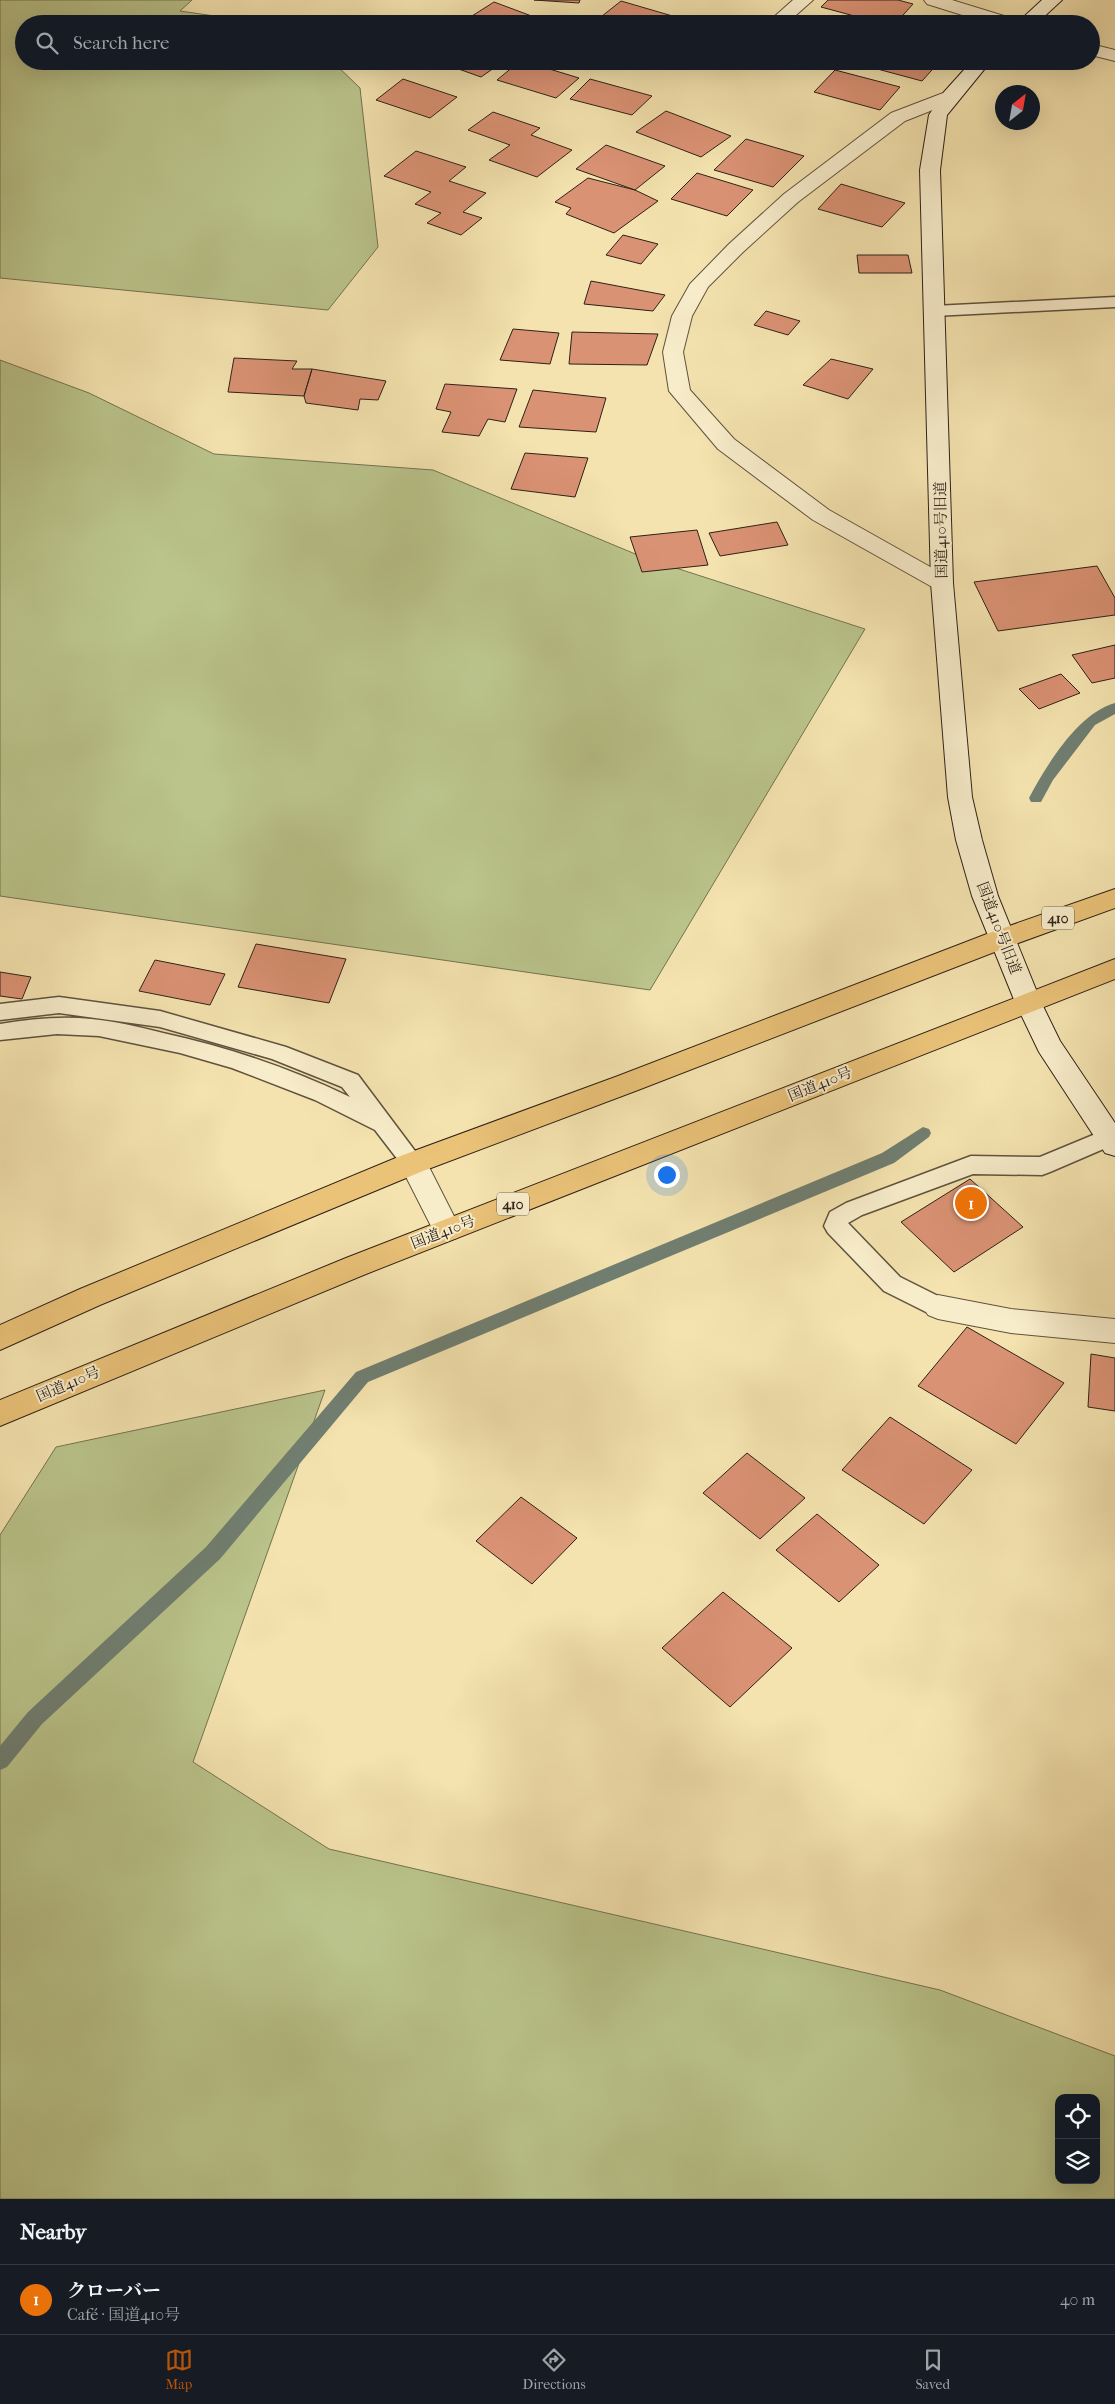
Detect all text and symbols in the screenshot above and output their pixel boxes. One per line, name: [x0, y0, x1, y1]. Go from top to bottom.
search box: [15, 15, 1100, 70]
icon: search: [33, 29, 61, 57]
text: Search here: [73, 32, 169, 54]
north arrow: [995, 85, 1040, 130]
street label: 国道410号旧道: [931, 481, 951, 579]
street label: 国道410号旧道: [973, 879, 1025, 977]
road number: 410: [1042, 906, 1074, 930]
street label: 国道410号: [785, 1063, 855, 1105]
your location: [654, 1162, 680, 1188]
pin: 1: [955, 1184, 987, 1222]
road number: 410: [497, 1192, 529, 1216]
street label: 国道410号: [408, 1212, 478, 1252]
street label: 国道410号: [33, 1363, 103, 1405]
map controls: [1055, 2094, 1100, 2184]
button: locate: [1055, 2094, 1100, 2139]
button: layers: [1055, 2139, 1100, 2184]
text: Nearby: [20, 2220, 86, 2244]
text: クローバー: [67, 2280, 161, 2302]
text: 1: [33, 2290, 39, 2309]
text: 40 m: [1060, 2290, 1095, 2309]
text: Café · 国道410号: [67, 2305, 180, 2324]
tab: Map: [165, 2346, 193, 2393]
tab: Directions: [523, 2346, 586, 2393]
tab: Saved: [915, 2346, 950, 2393]

